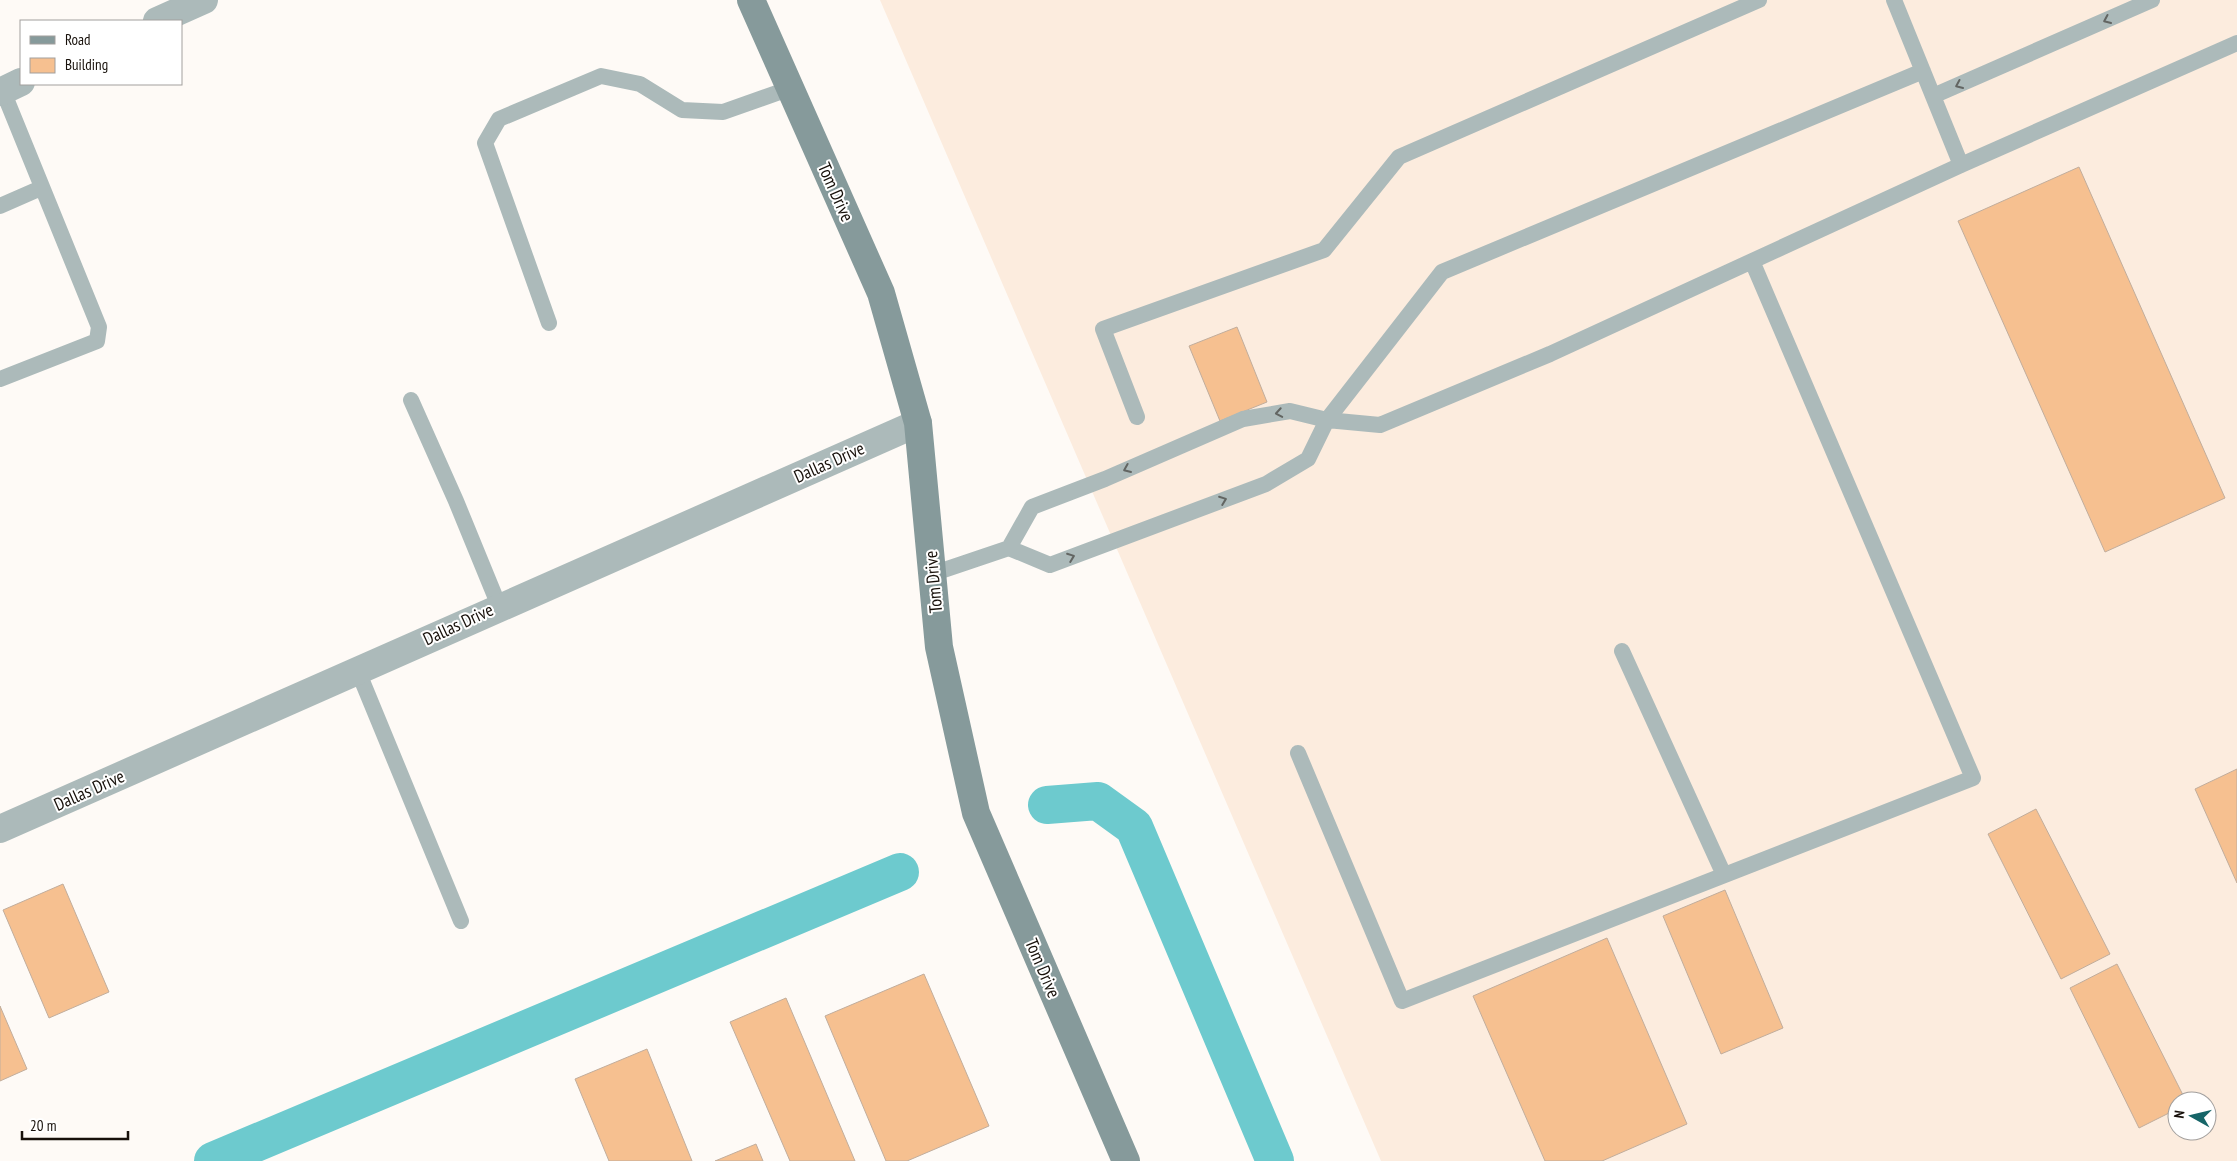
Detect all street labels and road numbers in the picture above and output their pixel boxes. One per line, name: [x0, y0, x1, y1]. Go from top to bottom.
street label: Tom Drive: [813, 159, 859, 225]
street label: Dallas Drive: [790, 436, 868, 488]
street label: Tom Drive: [919, 550, 947, 614]
street label: Dallas Drive: [419, 598, 497, 650]
street label: Dallas Drive: [50, 764, 128, 816]
street label: Tom Drive: [1020, 935, 1066, 1001]

